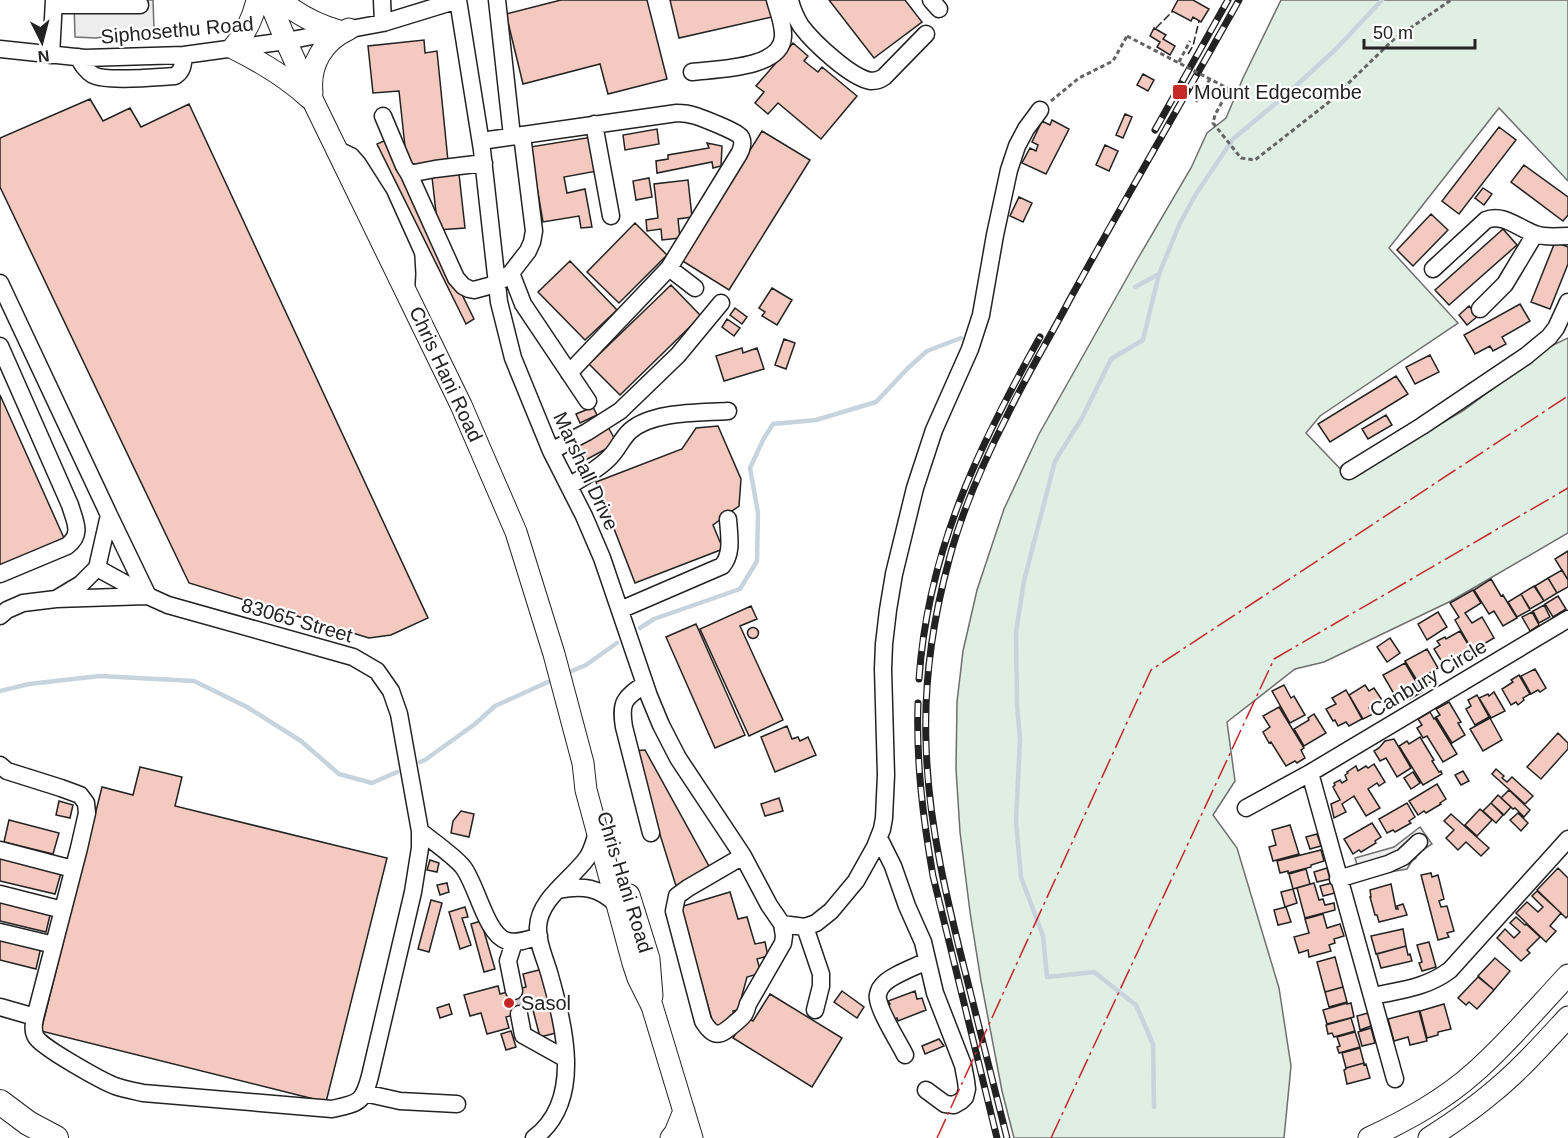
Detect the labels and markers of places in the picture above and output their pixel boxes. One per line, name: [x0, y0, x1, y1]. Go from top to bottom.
place label: Mount Edgecombe: [1194, 81, 1362, 103]
marker: Mount Edgecombe: [1171, 83, 1189, 101]
place label: Sasol: [521, 992, 571, 1014]
marker: Sasol: [502, 996, 516, 1010]

